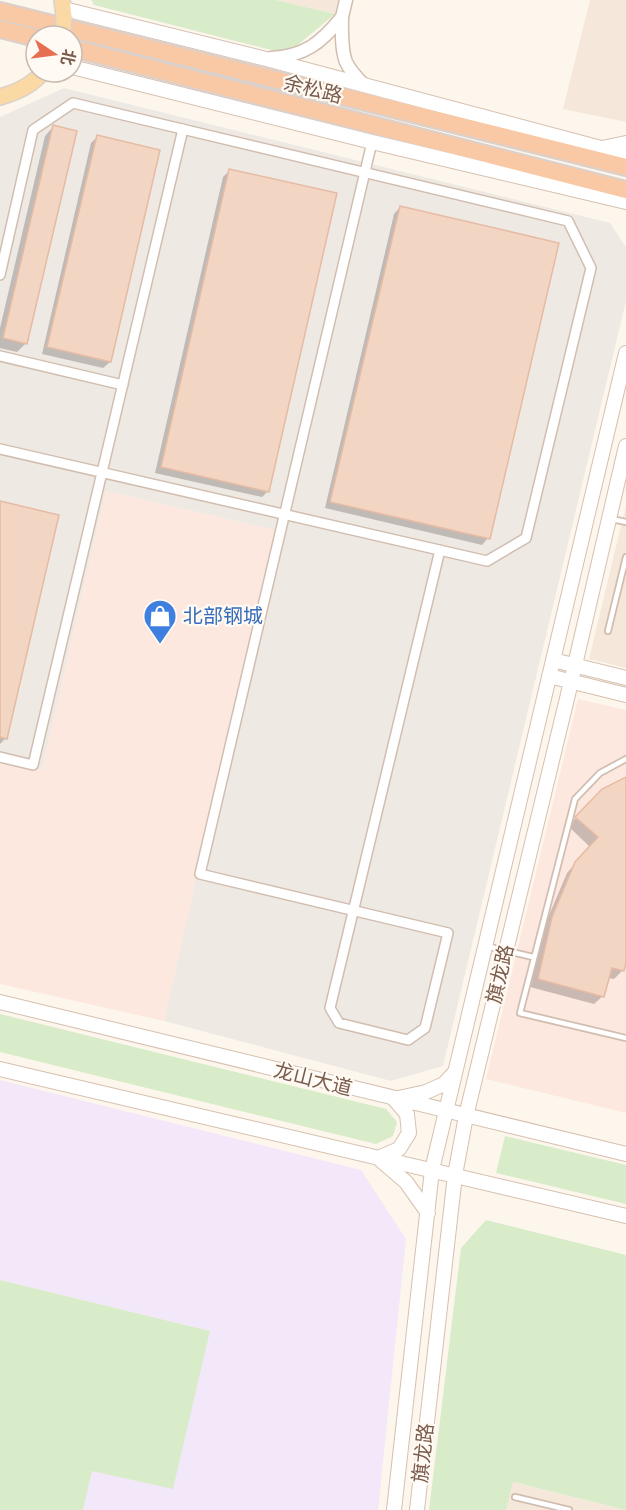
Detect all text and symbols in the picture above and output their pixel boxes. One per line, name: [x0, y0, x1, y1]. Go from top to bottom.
north arrow: [24, 24, 84, 84]
text: 北: [56, 47, 80, 67]
street label: 余松路: [281, 69, 345, 109]
shop icon: 北部钢城: [142, 598, 178, 645]
place label: 北部钢城: [183, 603, 263, 629]
street label: 旗龙路: [481, 942, 519, 1006]
street label: 龙山大道: [271, 1057, 355, 1101]
street label: 旗龙路: [407, 1422, 439, 1484]

